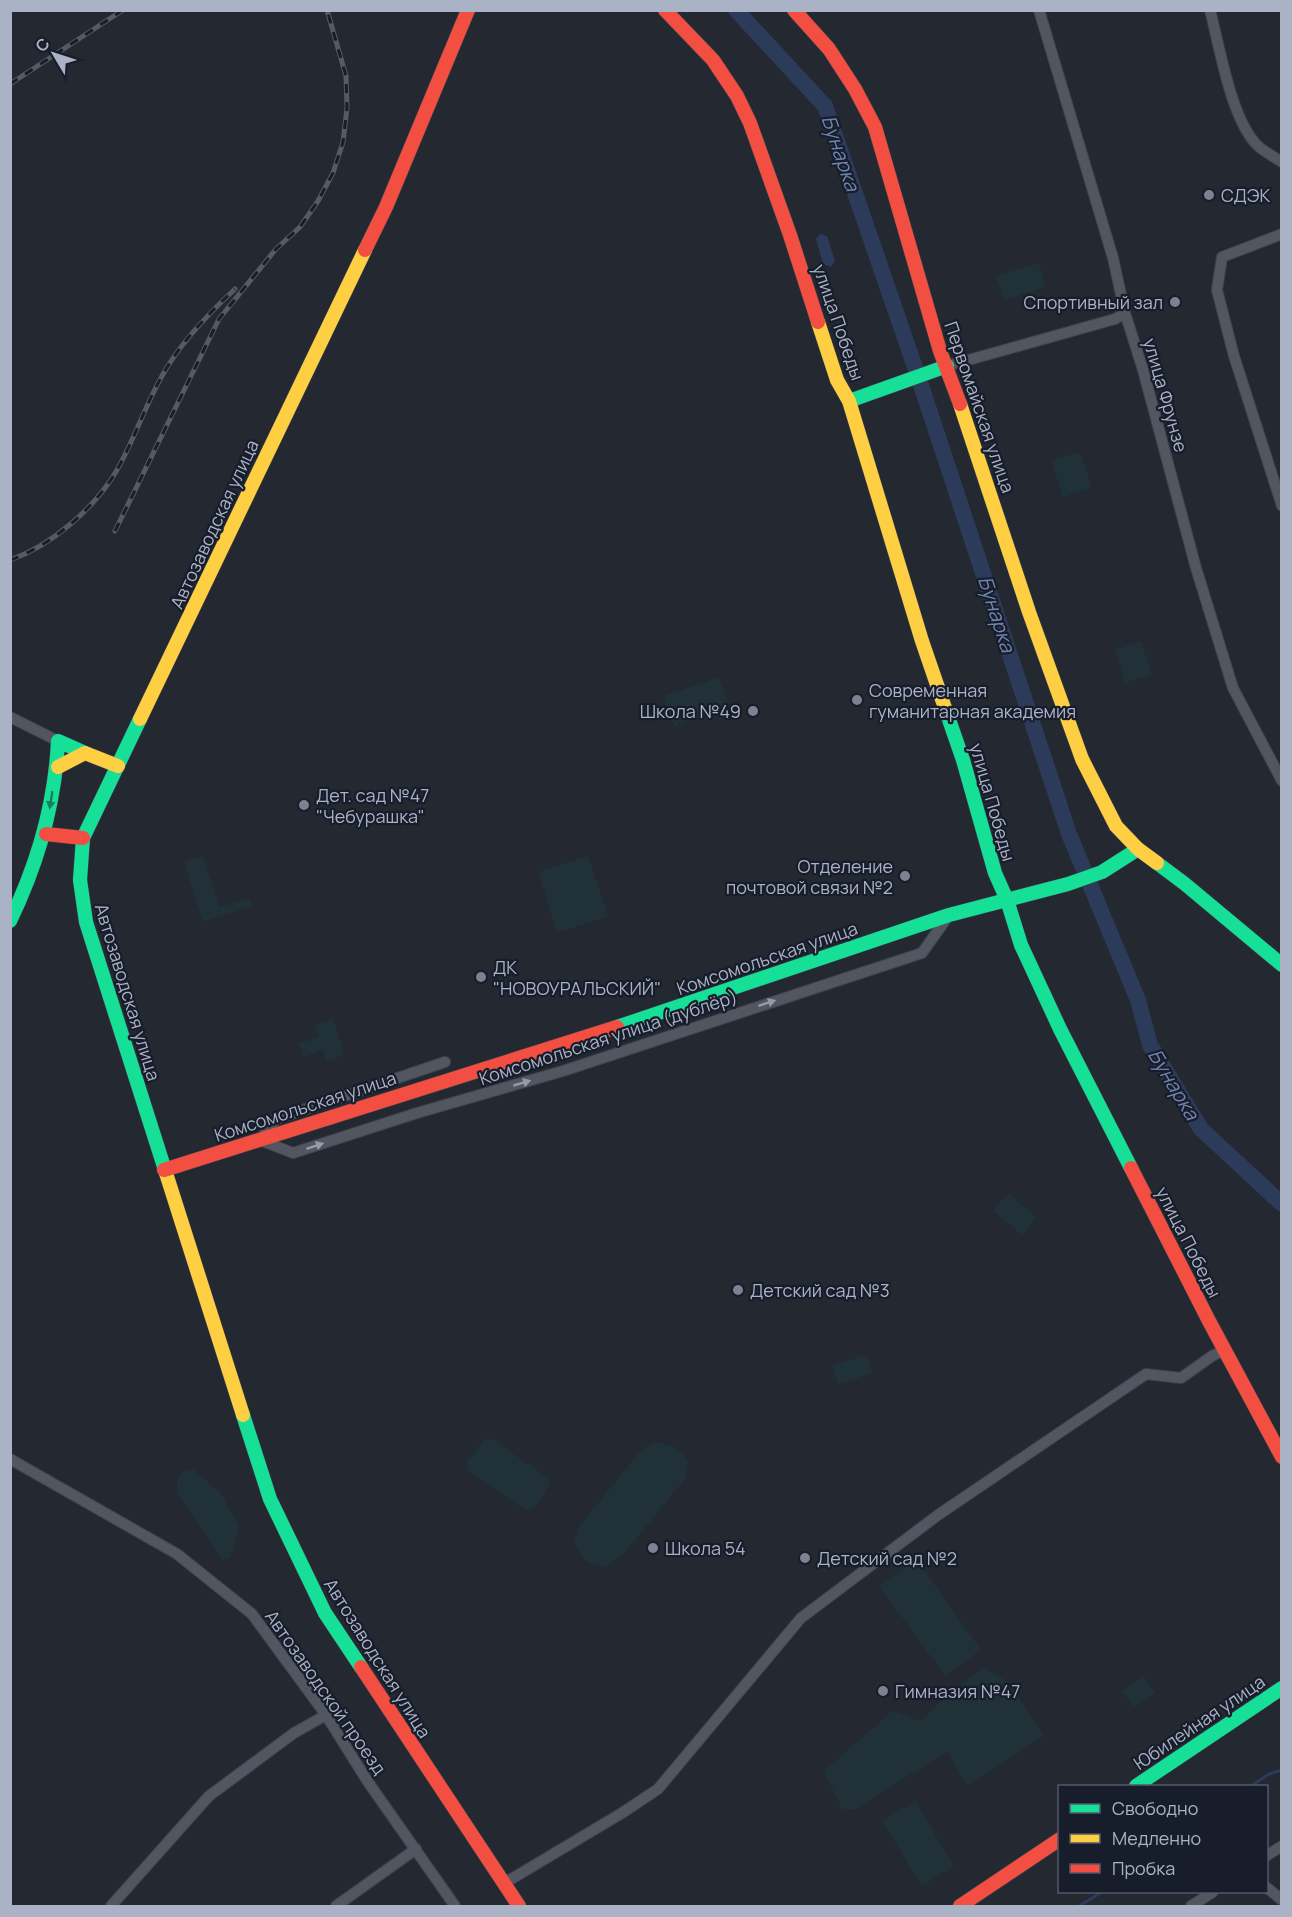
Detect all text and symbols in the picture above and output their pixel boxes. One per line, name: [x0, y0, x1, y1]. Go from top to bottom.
north arrow: [24, 24, 84, 84]
text: С: [30, 33, 55, 56]
water label: Бунарка: [815, 112, 867, 195]
place label: СДЭК: [1221, 183, 1270, 207]
marker: СДЭК: [1202, 188, 1216, 202]
street label: улица Победы: [808, 261, 870, 383]
place label: Спортивный зал: [1024, 290, 1163, 314]
marker: Спортивный зал: [1168, 295, 1182, 309]
street label: Первомайская улица: [939, 318, 1021, 496]
street label: улица Фрунзе: [1138, 335, 1194, 455]
street label: Автозаводская улица: [164, 436, 264, 612]
water label: Бунарка: [972, 573, 1022, 656]
place label: Современная гуманитарная академия: [869, 678, 1076, 723]
marker: Современная гуманитарная академия: [850, 693, 864, 707]
place label: Школа №49: [640, 699, 741, 723]
marker: Школа №49: [746, 704, 760, 718]
street label: улица Победы: [965, 740, 1021, 864]
place label: Дет. сад №47 "Чебурашка": [316, 783, 429, 828]
one-way arrow: [47, 791, 56, 810]
marker: Дет. сад №47 "Чебурашка": [297, 798, 311, 812]
place label: Отделение почтовой связи №2: [726, 854, 893, 899]
marker: Отделение почтовой связи №2: [898, 869, 912, 883]
street label: Автозаводская улица: [90, 901, 166, 1083]
street label: Комсомольская улица: [673, 916, 861, 1000]
place label: ДК "НОВОУРАЛЬСКИЙ": [493, 955, 661, 1000]
marker: ДК "НОВОУРАЛЬСКИЙ": [474, 970, 488, 984]
street label: Комсомольская улица (дублёр): [476, 984, 740, 1090]
one-way arrow: [758, 998, 776, 1008]
water label: Бунарка: [1142, 1043, 1206, 1125]
street label: Комсомольская улица: [211, 1065, 399, 1147]
one-way arrow: [513, 1078, 531, 1087]
one-way arrow: [306, 1141, 324, 1150]
street label: улица Победы: [1151, 1182, 1227, 1302]
place label: Детский сад №3: [750, 1278, 890, 1302]
marker: Детский сад №3: [731, 1283, 745, 1297]
place label: Школа 54: [665, 1536, 746, 1560]
marker: Школа 54: [646, 1541, 660, 1555]
place label: Детский сад №2: [817, 1546, 957, 1570]
marker: Детский сад №2: [798, 1551, 812, 1565]
street label: Автозаводская улица: [319, 1574, 437, 1742]
street label: Автозаводской проезд: [260, 1605, 392, 1779]
street label: Юбилейная улица: [1129, 1669, 1269, 1775]
place label: Гимназия №47: [895, 1679, 1020, 1703]
marker: Гимназия №47: [876, 1684, 890, 1698]
legend: [1058, 1785, 1268, 1893]
text: Свободно: [1112, 1796, 1198, 1820]
text: Медленно: [1112, 1826, 1201, 1850]
text: Пробка: [1112, 1856, 1175, 1880]

